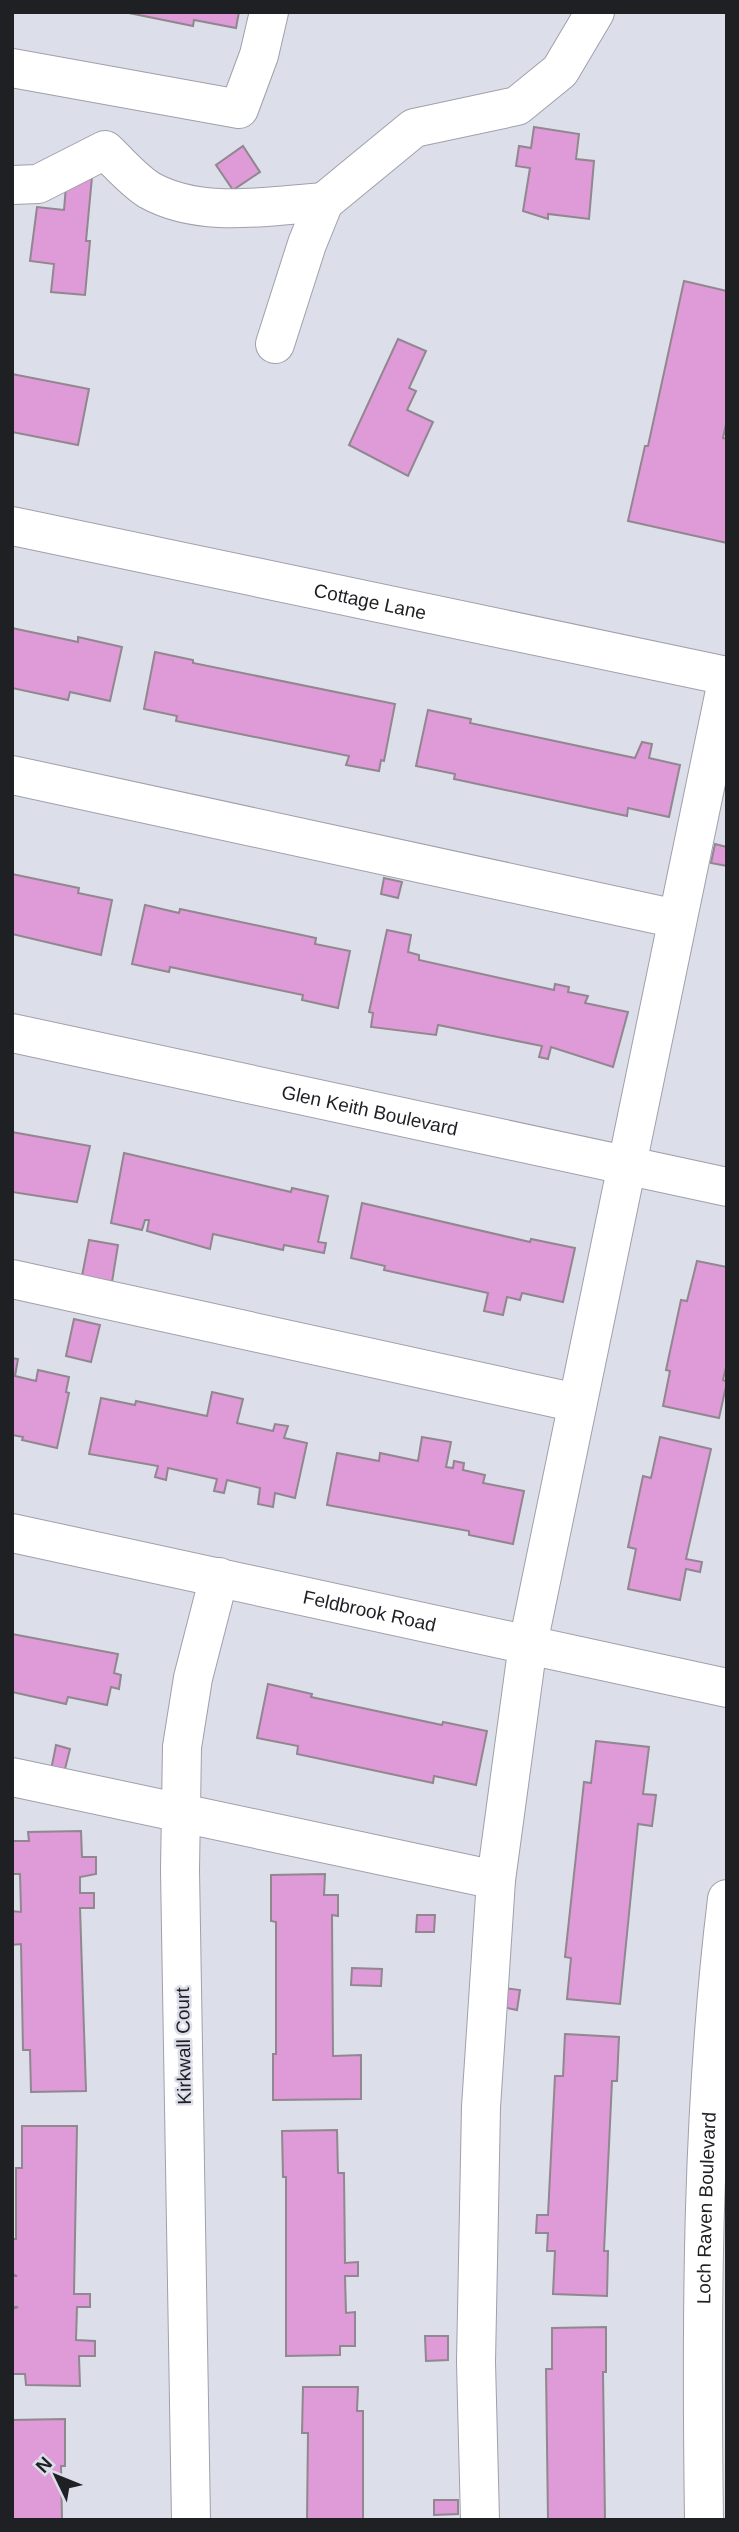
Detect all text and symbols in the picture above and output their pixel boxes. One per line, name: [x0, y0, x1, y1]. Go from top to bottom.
street label: Cottage Lane: [312, 580, 428, 624]
street label: Glen Keith Boulevard: [280, 1081, 460, 1140]
street label: Feldbrook Road: [301, 1586, 438, 1636]
street label: Kirkwall Court: [172, 1987, 195, 2105]
street label: Loch Raven Boulevard: [693, 2111, 720, 2304]
north arrow: [21, 2441, 91, 2511]
text: N: [32, 2453, 56, 2477]

